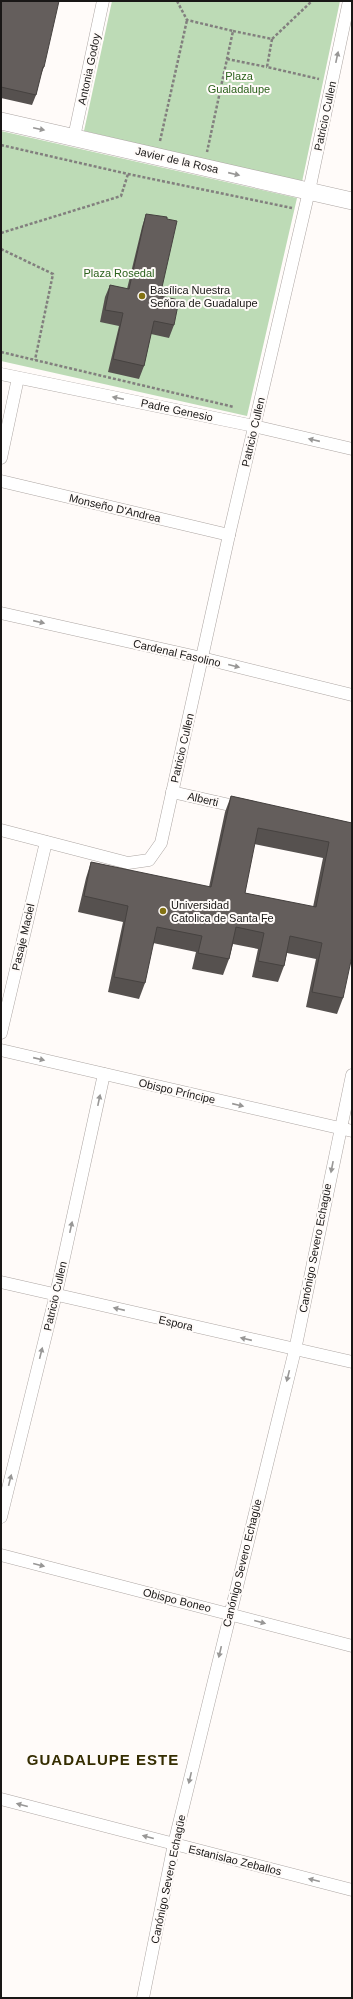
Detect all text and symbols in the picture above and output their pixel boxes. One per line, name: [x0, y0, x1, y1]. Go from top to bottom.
street label: Antonia Godoy: [76, 32, 103, 106]
one-way arrow: [335, 51, 341, 63]
park label: Plaza Gualadalupe: [208, 70, 270, 95]
street label: Patricio Cullen: [312, 80, 338, 152]
one-way arrow: [33, 127, 45, 133]
street label: Javier de la Rosa: [134, 145, 221, 176]
one-way arrow: [228, 171, 240, 177]
park label: Plaza Rosedal: [84, 267, 154, 279]
place label: Basílica Nuestra Señora de Guadalupe: [150, 284, 258, 309]
marker: Basílica Nuestra Señora de Guadalupe: [137, 291, 147, 301]
one-way arrow: [112, 395, 125, 401]
street label: Patricio Cullen: [239, 396, 267, 468]
street label: Padre Genesio: [140, 397, 214, 423]
one-way arrow: [308, 437, 320, 443]
street label: Monseño D'Andrea: [68, 492, 163, 525]
one-way arrow: [33, 619, 45, 625]
street label: Cardenal Fasolino: [132, 637, 222, 669]
one-way arrow: [228, 663, 240, 669]
street label: Patricio Cullen: [168, 712, 196, 784]
street label: Alberti: [186, 790, 220, 808]
place label: Universidad Catolica de Santa Fe: [171, 899, 274, 924]
street label: Pasaje Maciel: [9, 902, 37, 972]
marker: Universidad Catolica de Santa Fe: [158, 906, 168, 916]
one-way arrow: [33, 1056, 45, 1062]
street label: Obispo Príncipe: [138, 1076, 216, 1106]
one-way arrow: [96, 1094, 102, 1106]
one-way arrow: [232, 1102, 244, 1108]
one-way arrow: [328, 1160, 334, 1173]
street label: Canónigo Severo Echagüe: [297, 1182, 333, 1314]
one-way arrow: [68, 1220, 74, 1233]
street label: Patricio Cullen: [41, 1260, 69, 1332]
one-way arrow: [113, 1306, 125, 1312]
street label: Espora: [158, 1313, 195, 1333]
one-way arrow: [239, 1335, 252, 1341]
one-way arrow: [39, 1347, 45, 1359]
one-way arrow: [285, 1370, 291, 1382]
one-way arrow: [8, 1473, 14, 1486]
street label: Canónigo Severo Echagüe: [220, 1498, 264, 1628]
one-way arrow: [33, 1562, 45, 1568]
street label: Obispo Boneo: [142, 1586, 212, 1614]
one-way arrow: [254, 1619, 266, 1625]
one-way arrow: [217, 1646, 223, 1658]
district label: GUADALUPE ESTE: [27, 1751, 179, 1768]
one-way arrow: [186, 1772, 192, 1784]
one-way arrow: [16, 1801, 28, 1807]
street label: Canónigo Severo Echagüe: [148, 1813, 188, 1945]
one-way arrow: [141, 1834, 153, 1840]
street label: Estanislao Zeballos: [187, 1843, 283, 1877]
one-way arrow: [308, 1877, 320, 1883]

